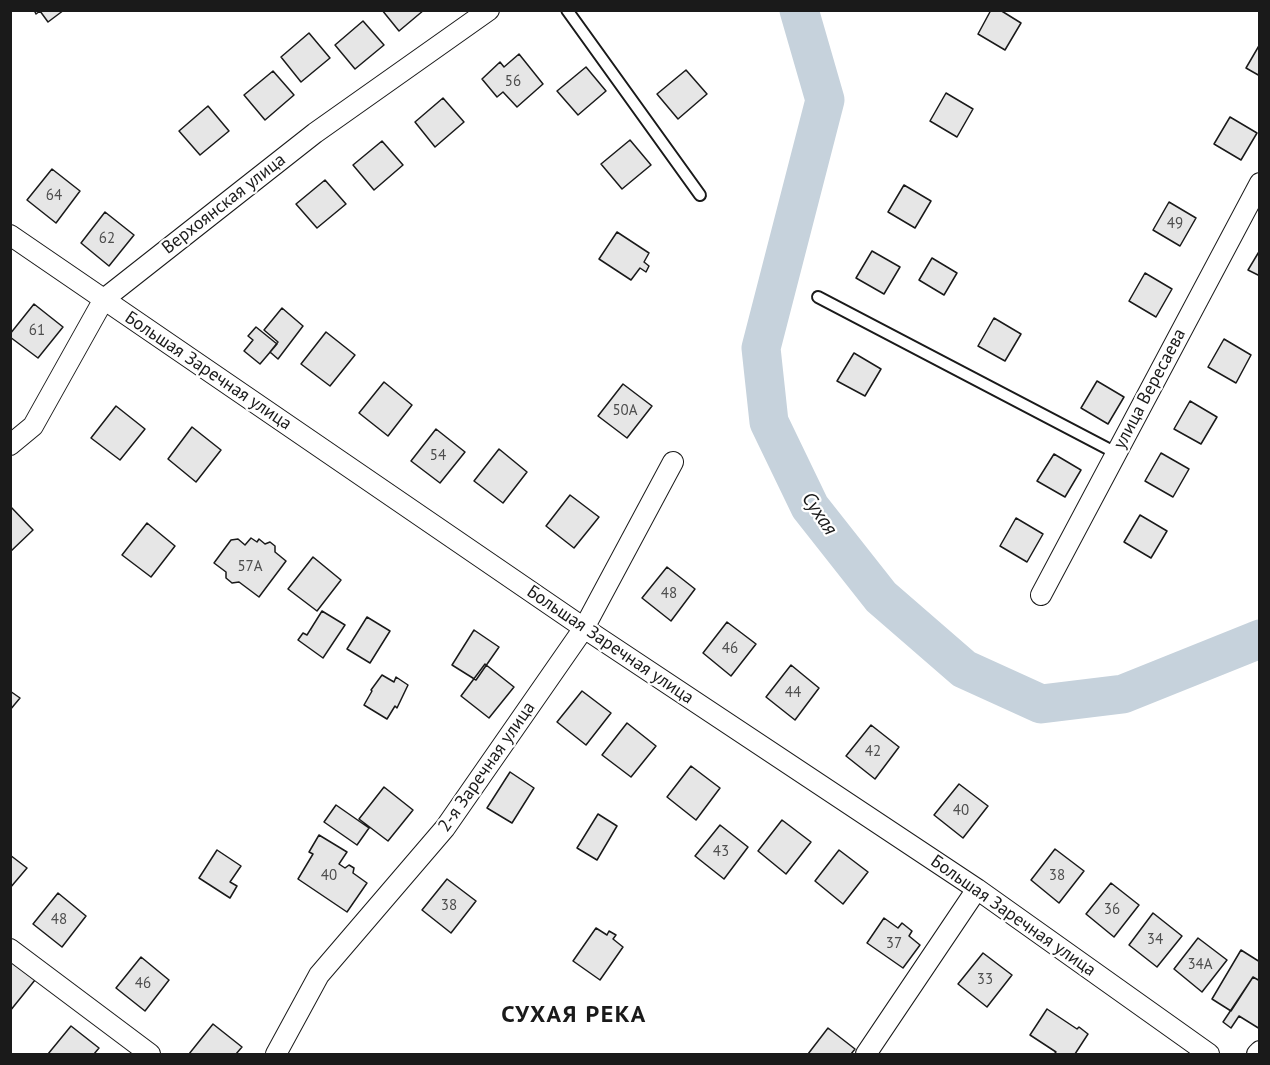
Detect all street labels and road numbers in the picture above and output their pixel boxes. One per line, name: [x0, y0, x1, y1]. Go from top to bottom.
street label: Верхоянская улица: [158, 149, 290, 259]
street label: Большая Заречная улица: [120, 307, 296, 435]
street label: улица Вересаева: [1109, 325, 1191, 453]
street label: Большая Заречная улица: [522, 581, 698, 709]
street label: 2-я Заречная улица: [434, 698, 540, 836]
street label: Большая Заречная улица: [926, 851, 1100, 981]

